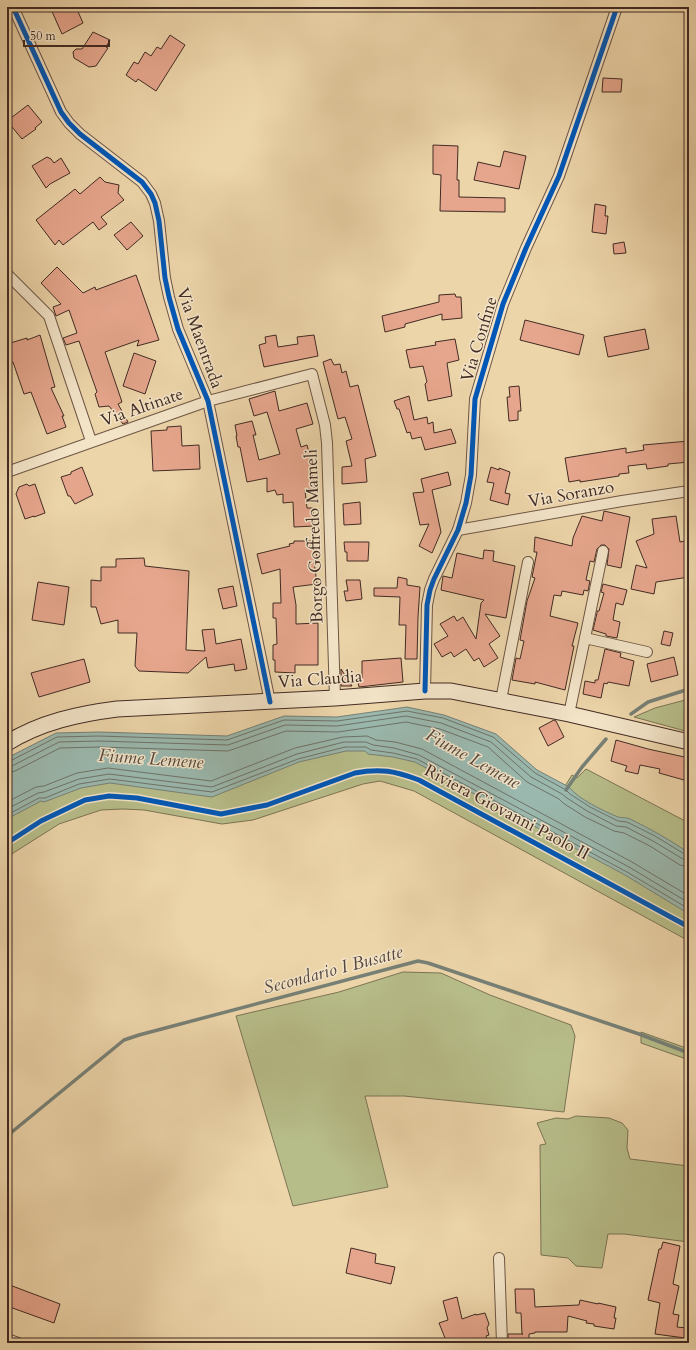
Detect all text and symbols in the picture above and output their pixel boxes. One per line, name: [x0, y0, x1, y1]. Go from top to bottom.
scale bar: [24, 22, 109, 48]
text: 50 m: [30, 28, 57, 44]
street label: Via Maentrada: [171, 285, 229, 392]
street label: Via Confine: [455, 294, 503, 384]
street label: Via Altinate: [98, 382, 186, 432]
street label: Borgo Goffredo Mameli: [299, 448, 329, 624]
street label: Via Soranzo: [526, 475, 616, 513]
street label: Via Claudia: [277, 665, 364, 693]
water label: Fiume Lemene: [421, 723, 526, 796]
water label: Fiume Lemene: [98, 743, 205, 775]
street label: Riviera Giovanni Paolo II: [420, 759, 594, 865]
water label: Secondario I Busatte: [261, 939, 406, 1001]

